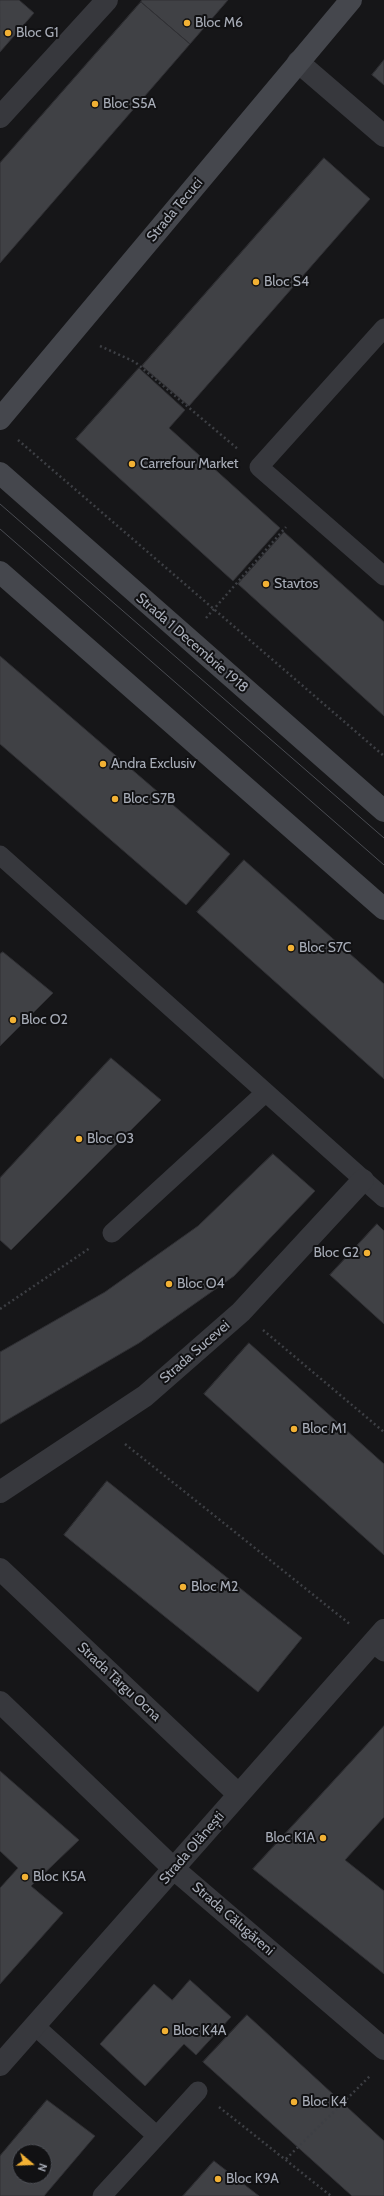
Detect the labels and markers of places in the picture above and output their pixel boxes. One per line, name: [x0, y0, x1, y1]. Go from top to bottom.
place label: Bloc M6: [195, 15, 243, 31]
marker: Bloc M6: [182, 18, 192, 28]
place label: Bloc G1: [16, 25, 59, 41]
marker: Bloc G1: [3, 28, 13, 38]
place label: Bloc S5A: [103, 96, 156, 112]
marker: Bloc S5A: [90, 99, 100, 109]
place label: Bloc S4: [264, 274, 309, 290]
marker: Bloc S4: [251, 277, 261, 287]
place label: Carrefour Market: [140, 456, 239, 472]
marker: Carrefour Market: [127, 459, 137, 469]
place label: Stavtos: [274, 576, 318, 592]
marker: Stavtos: [261, 579, 271, 589]
place label: Andra Exclusiv: [111, 756, 196, 772]
marker: Andra Exclusiv: [98, 759, 108, 769]
place label: Bloc S7B: [123, 791, 175, 807]
marker: Bloc S7B: [110, 794, 120, 804]
place label: Bloc S7C: [299, 940, 351, 956]
marker: Bloc S7C: [286, 943, 296, 953]
place label: Bloc O2: [21, 1012, 68, 1028]
marker: Bloc O2: [8, 1015, 18, 1025]
place label: Bloc O3: [87, 1131, 134, 1147]
marker: Bloc O3: [74, 1134, 84, 1144]
place label: Bloc G2: [314, 1245, 359, 1261]
marker: Bloc G2: [362, 1248, 372, 1258]
place label: Bloc O4: [177, 1276, 225, 1292]
marker: Bloc O4: [164, 1279, 174, 1289]
place label: Bloc M1: [302, 1421, 347, 1437]
marker: Bloc M1: [289, 1424, 299, 1434]
place label: Bloc M2: [191, 1579, 238, 1595]
marker: Bloc M2: [178, 1582, 188, 1592]
place label: Bloc K1A: [265, 1830, 315, 1846]
marker: Bloc K1A: [318, 1833, 328, 1843]
place label: Bloc K5A: [33, 1869, 86, 1885]
marker: Bloc K5A: [20, 1872, 30, 1882]
place label: Bloc K4A: [173, 2023, 226, 2039]
marker: Bloc K4A: [160, 2026, 170, 2036]
place label: Bloc K4: [302, 2094, 347, 2110]
marker: Bloc K4: [289, 2097, 299, 2107]
place label: Bloc K9A: [226, 2171, 279, 2187]
marker: Bloc K9A: [213, 2174, 223, 2184]

